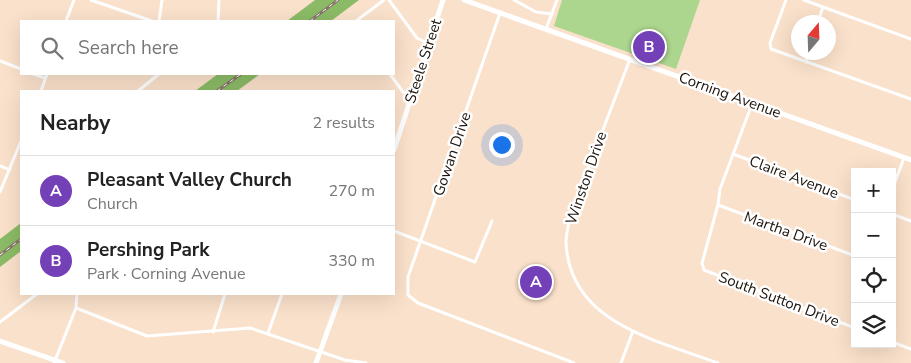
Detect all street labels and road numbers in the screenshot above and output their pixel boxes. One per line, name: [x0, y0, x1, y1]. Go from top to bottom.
street label: Steele Street: [400, 16, 446, 106]
street label: Corning Avenue: [676, 67, 784, 123]
street label: Gowan Drive: [428, 109, 476, 199]
street label: Winston Drive: [561, 129, 611, 227]
street label: Claire Avenue: [746, 151, 842, 203]
street label: Martha Drive: [741, 207, 831, 255]
street label: South Sutton Drive: [716, 267, 842, 331]

